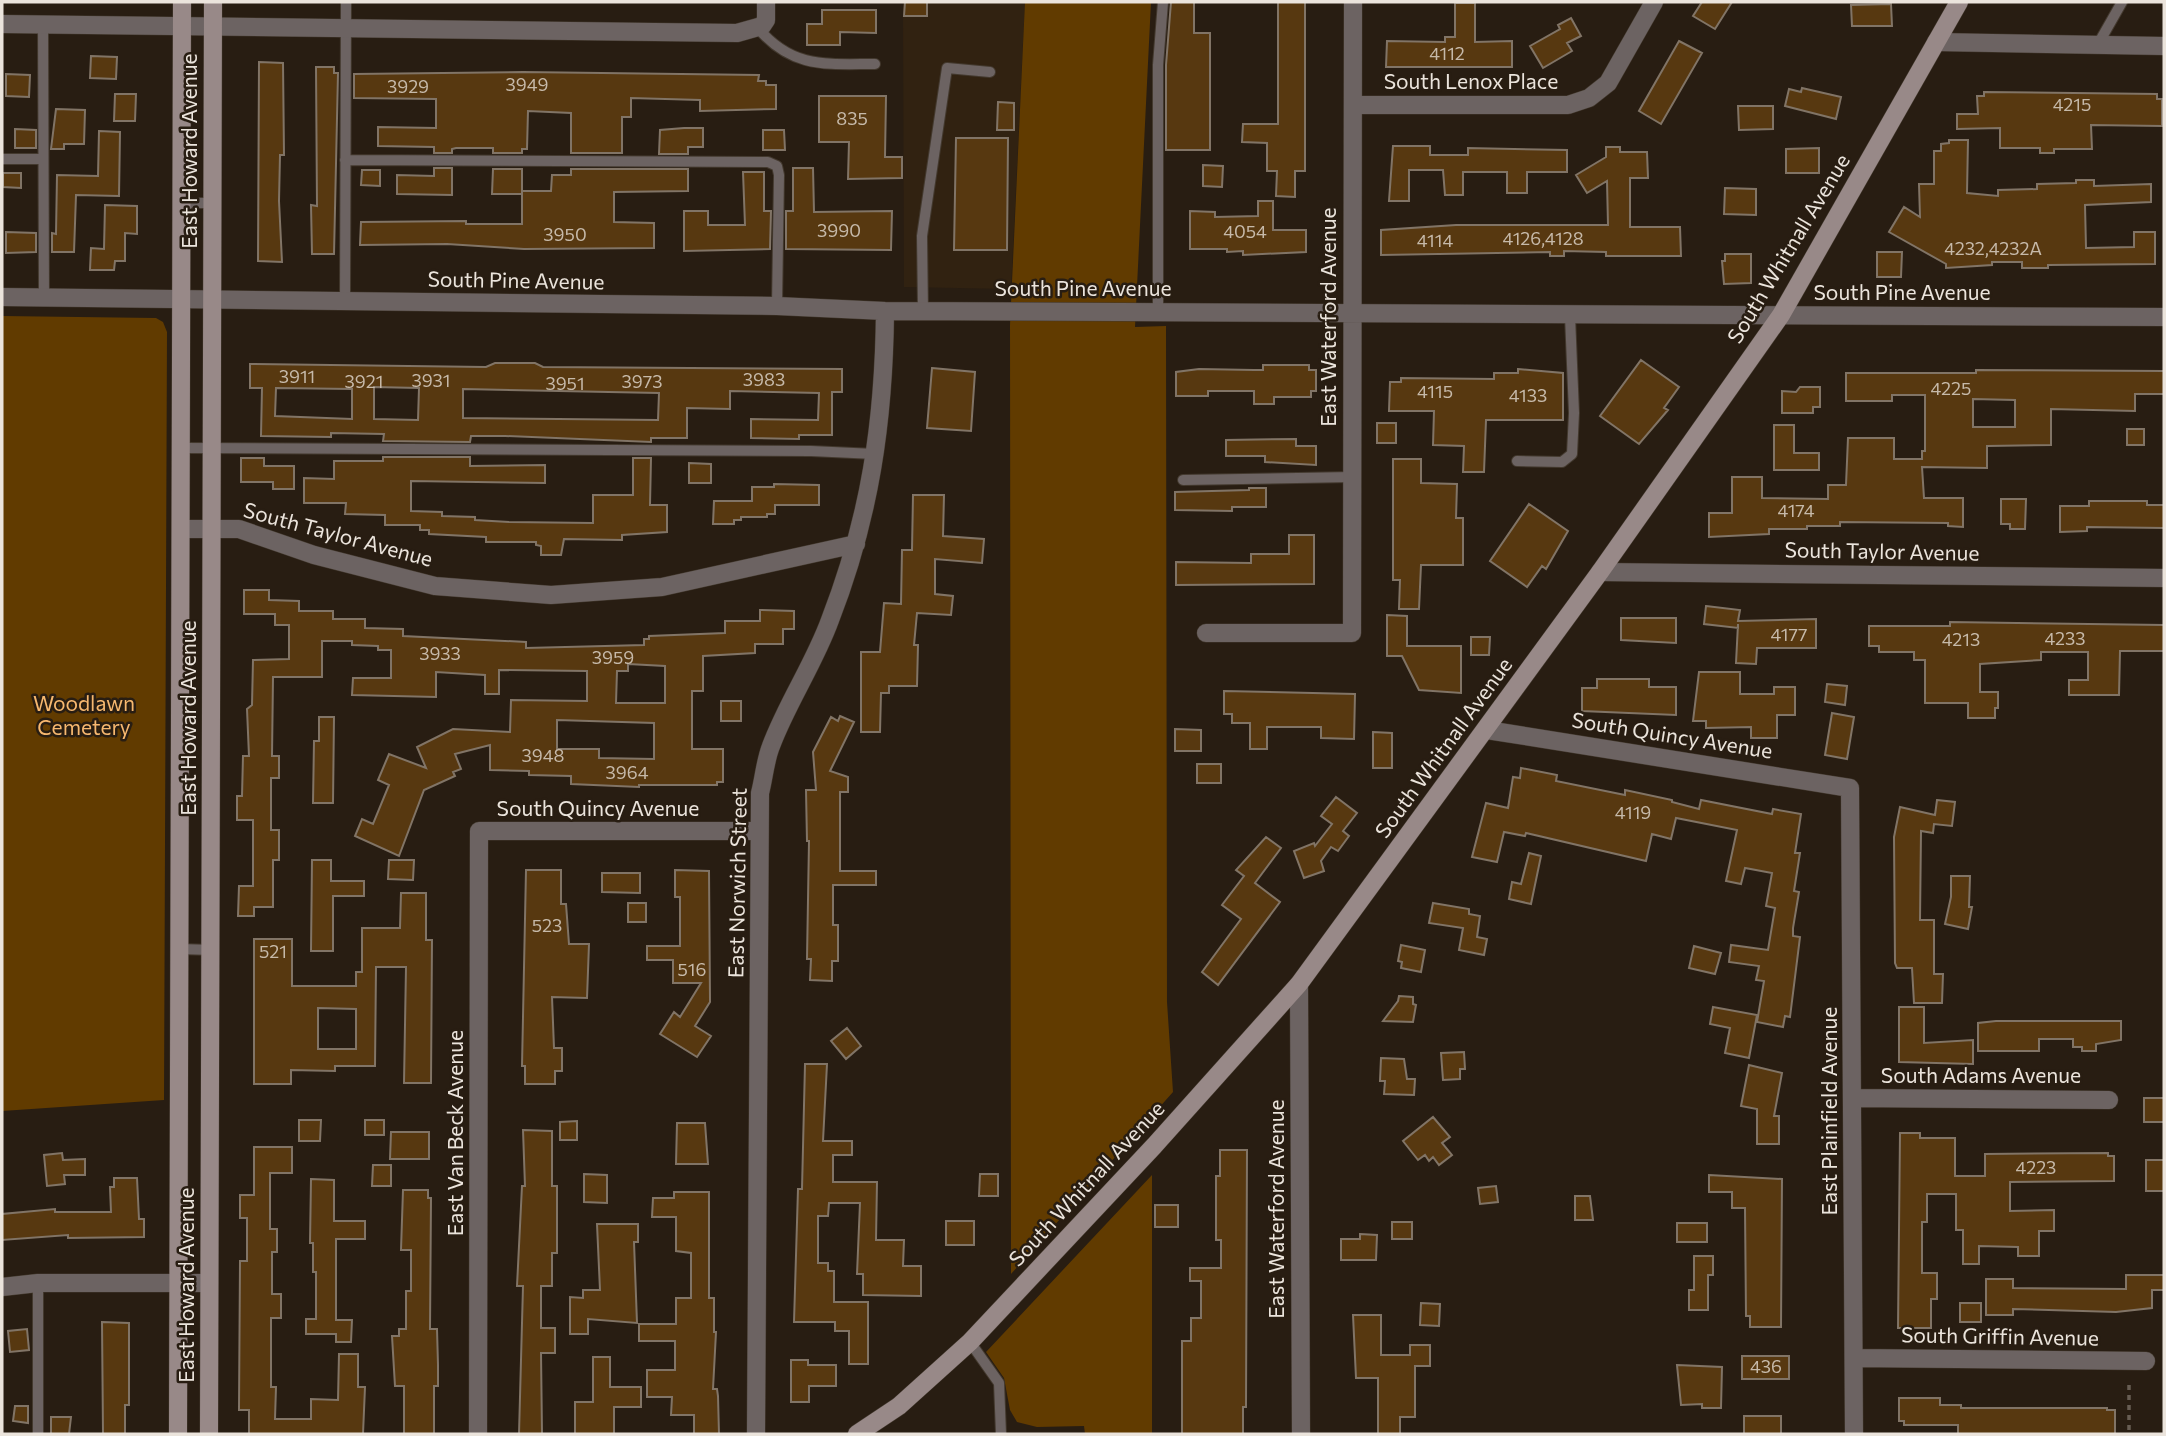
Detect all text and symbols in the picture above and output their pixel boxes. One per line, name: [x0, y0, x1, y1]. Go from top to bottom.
house number: 4112: [1429, 42, 1465, 64]
street label: East Howard Avenue: [176, 53, 201, 249]
street label: South Lenox Place: [1384, 68, 1558, 93]
house number: 3949: [506, 73, 548, 95]
house number: 3929: [387, 75, 429, 97]
house number: 4215: [2053, 93, 2091, 115]
house number: 835: [836, 107, 868, 129]
street label: South Whitnall Avenue: [1721, 149, 1854, 347]
street label: East Waterford Avenue: [1315, 207, 1340, 427]
house number: 3990: [817, 219, 861, 241]
house number: 4054: [1223, 220, 1267, 242]
house number: 3950: [543, 223, 587, 245]
house number: 4126,4128: [1502, 227, 1584, 249]
house number: 4114: [1417, 229, 1453, 251]
house number: 4232,4232A: [1944, 237, 2042, 259]
street label: South Pine Avenue: [427, 265, 605, 294]
street label: South Pine Avenue: [995, 275, 1171, 300]
street label: South Pine Avenue: [1814, 279, 1990, 304]
house number: 3911: [279, 365, 315, 387]
house number: 3983: [743, 368, 785, 390]
house number: 3931: [411, 369, 451, 391]
house number: 3921: [345, 370, 383, 392]
house number: 3973: [622, 370, 662, 392]
house number: 3951: [545, 372, 585, 394]
house number: 4225: [1931, 377, 1971, 399]
house number: 4115: [1417, 380, 1453, 402]
house number: 4133: [1509, 384, 1547, 406]
street label: South Taylor Avenue: [241, 496, 436, 571]
house number: 4174: [1777, 499, 1815, 521]
street label: South Taylor Avenue: [1784, 536, 1980, 565]
street label: East Howard Avenue: [175, 620, 200, 816]
house number: 4177: [1771, 623, 1807, 645]
house number: 4233: [2044, 627, 2086, 649]
house number: 4213: [1942, 628, 1980, 650]
house number: 3933: [419, 642, 461, 664]
house number: 3959: [592, 646, 634, 668]
street label: South Whitnall Avenue: [1369, 652, 1517, 842]
park label: Woodlawn Cemetery: [33, 690, 135, 739]
street label: South Quincy Avenue: [1570, 706, 1774, 763]
house number: 3948: [522, 744, 565, 766]
house number: 3964: [606, 761, 649, 783]
street label: East Norwich Street: [722, 788, 751, 978]
street label: South Quincy Avenue: [497, 795, 699, 820]
house number: 4119: [1615, 801, 1651, 823]
house number: 523: [532, 914, 562, 936]
house number: 521: [259, 940, 287, 962]
house number: 516: [678, 958, 706, 980]
street label: East Plainfield Avenue: [1816, 1007, 1841, 1215]
street label: East Van Beck Avenue: [442, 1030, 467, 1236]
street label: South Adams Avenue: [1881, 1062, 2081, 1087]
street label: South Whitnall Avenue: [1003, 1095, 1169, 1271]
street label: East Waterford Avenue: [1263, 1099, 1288, 1319]
house number: 4223: [2016, 1156, 2056, 1178]
street label: East Howard Avenue: [173, 1187, 198, 1383]
street label: South Griffin Avenue: [1901, 1321, 2099, 1350]
house number: 436: [1750, 1355, 1782, 1377]

